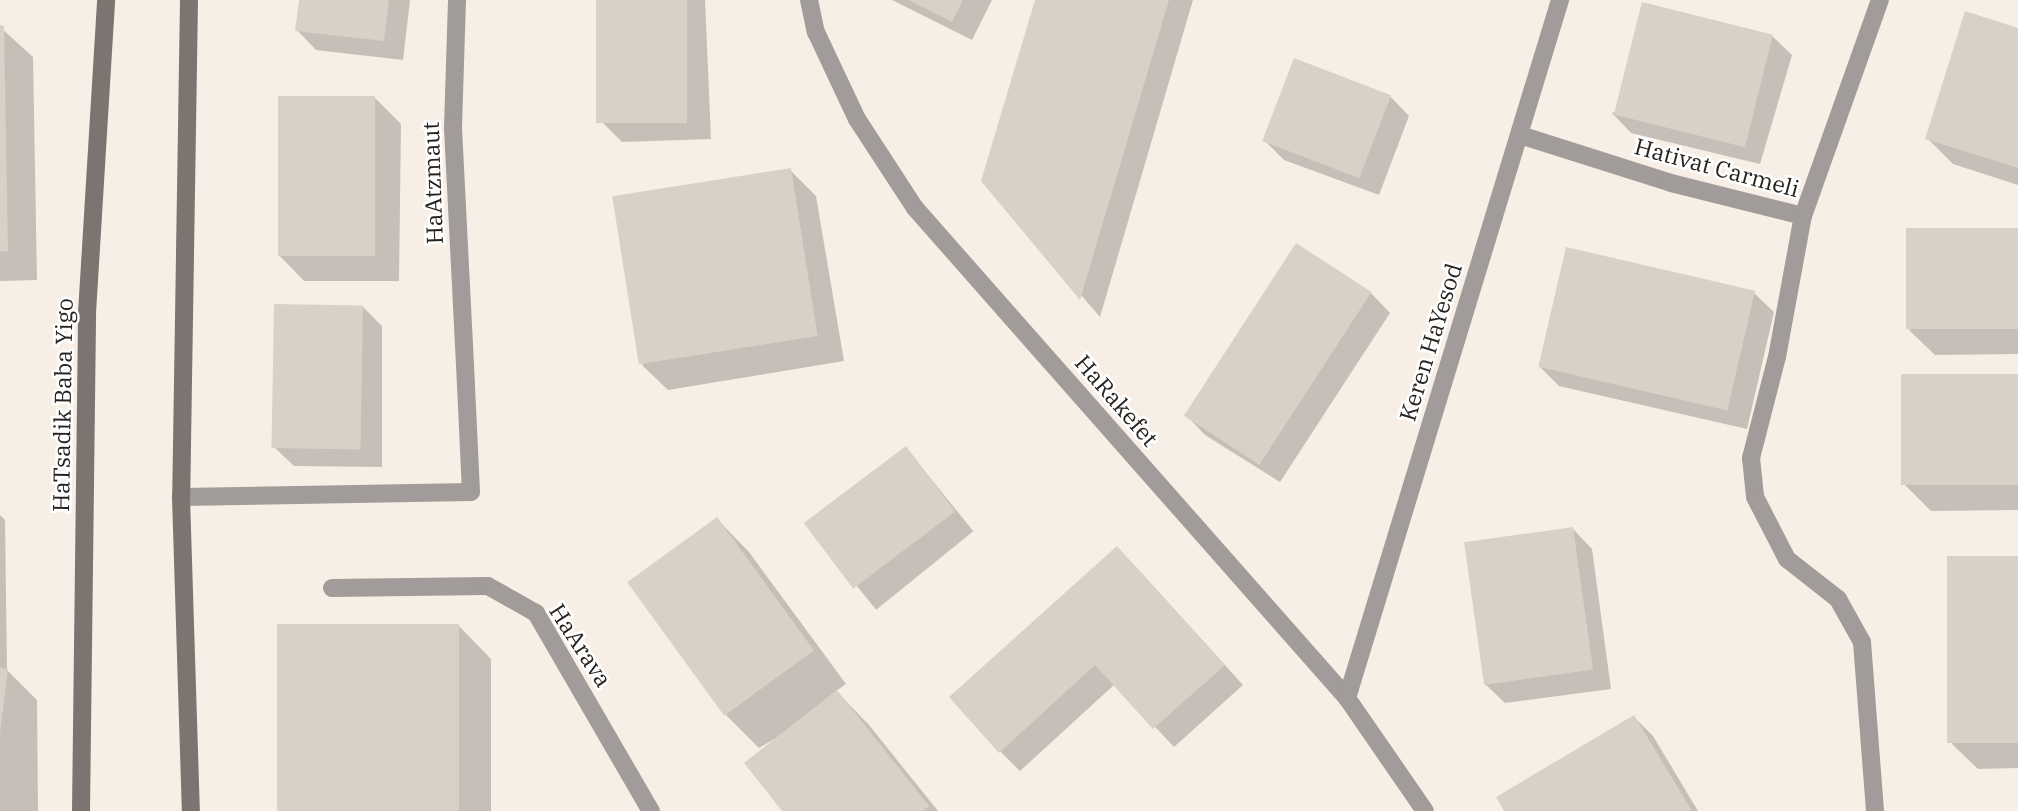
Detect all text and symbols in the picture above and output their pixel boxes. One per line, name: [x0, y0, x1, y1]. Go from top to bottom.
street label: HaAtzmaut: [416, 121, 448, 245]
street label: Hativat Carmeli: [1632, 132, 1802, 202]
street label: Keren HaYesod: [1393, 260, 1467, 424]
street label: HaTsadik Baba Yigo: [46, 298, 78, 512]
street label: HaRakefet: [1070, 349, 1164, 451]
street label: HaArava: [544, 598, 618, 692]

